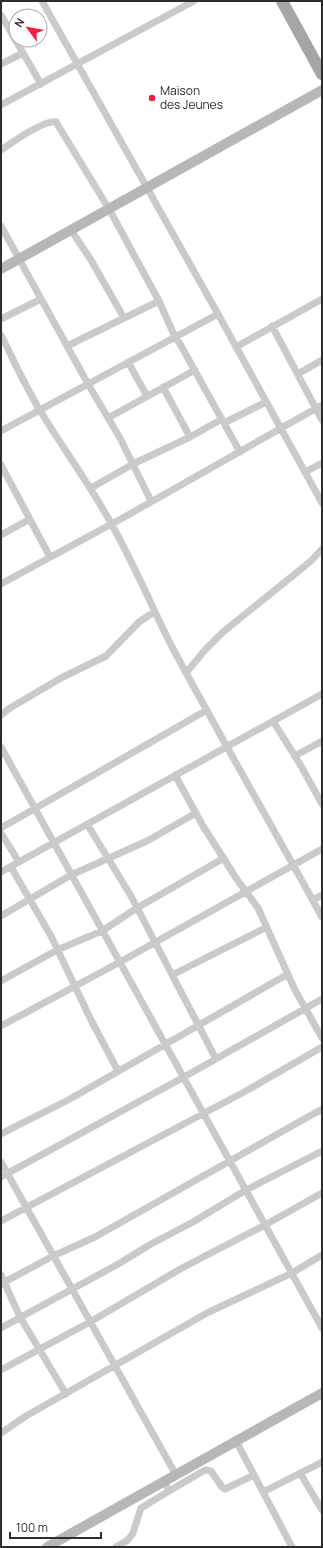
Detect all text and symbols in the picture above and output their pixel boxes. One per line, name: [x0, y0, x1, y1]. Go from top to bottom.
north arrow: [8, 8, 48, 48]
text: N: [11, 15, 28, 30]
place label: Maison des Jeunes: [160, 82, 223, 113]
marker: Maison des Jeunes: [147, 93, 157, 103]
scale bar: [10, 1514, 101, 1540]
text: 100 m: [16, 1519, 48, 1536]

